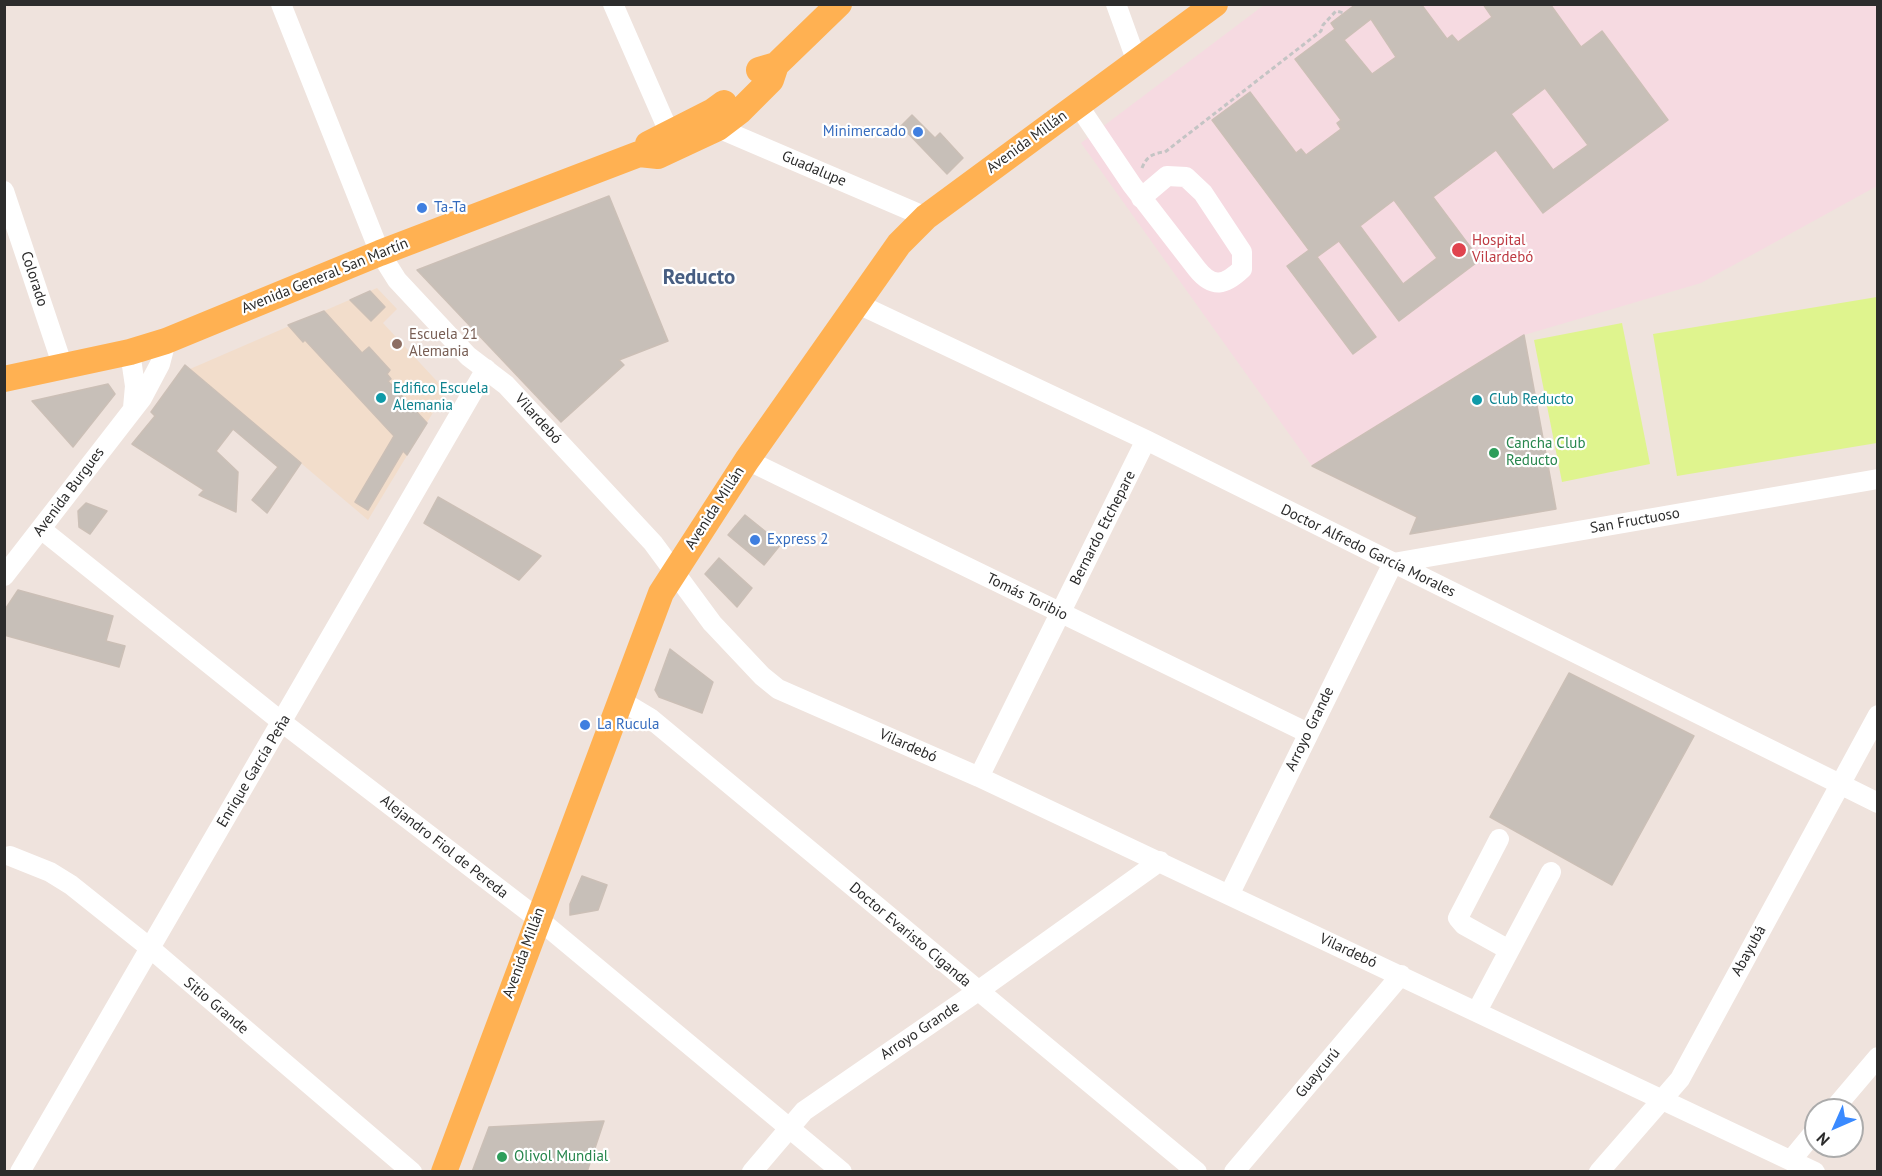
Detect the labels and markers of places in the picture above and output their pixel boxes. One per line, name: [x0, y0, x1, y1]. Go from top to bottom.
place label: Minimercado: [823, 123, 906, 141]
marker: Minimercado: [911, 125, 925, 139]
place label: Ta-Ta: [434, 199, 467, 217]
marker: Ta-Ta: [415, 201, 429, 215]
place label: Hospital Vilardebó: [1472, 232, 1533, 267]
marker: Hospital Vilardebó: [1450, 241, 1468, 259]
place label: Escuela 21 Alemania: [409, 326, 478, 361]
marker: Escuela 21 Alemania: [390, 337, 404, 351]
place label: Edifico Escuela Alemania: [393, 380, 488, 415]
marker: Edifico Escuela Alemania: [374, 391, 388, 405]
place label: Club Reducto: [1489, 391, 1574, 409]
marker: Club Reducto: [1470, 393, 1484, 407]
place label: Cancha Club Reducto: [1506, 435, 1585, 470]
marker: Cancha Club Reducto: [1487, 446, 1501, 460]
place label: Express 2: [767, 531, 828, 549]
marker: Express 2: [748, 533, 762, 547]
place label: La Rucula: [597, 716, 659, 734]
marker: La Rucula: [578, 718, 592, 732]
place label: Olivol Mundial: [514, 1148, 608, 1166]
marker: Olivol Mundial: [495, 1150, 509, 1164]

